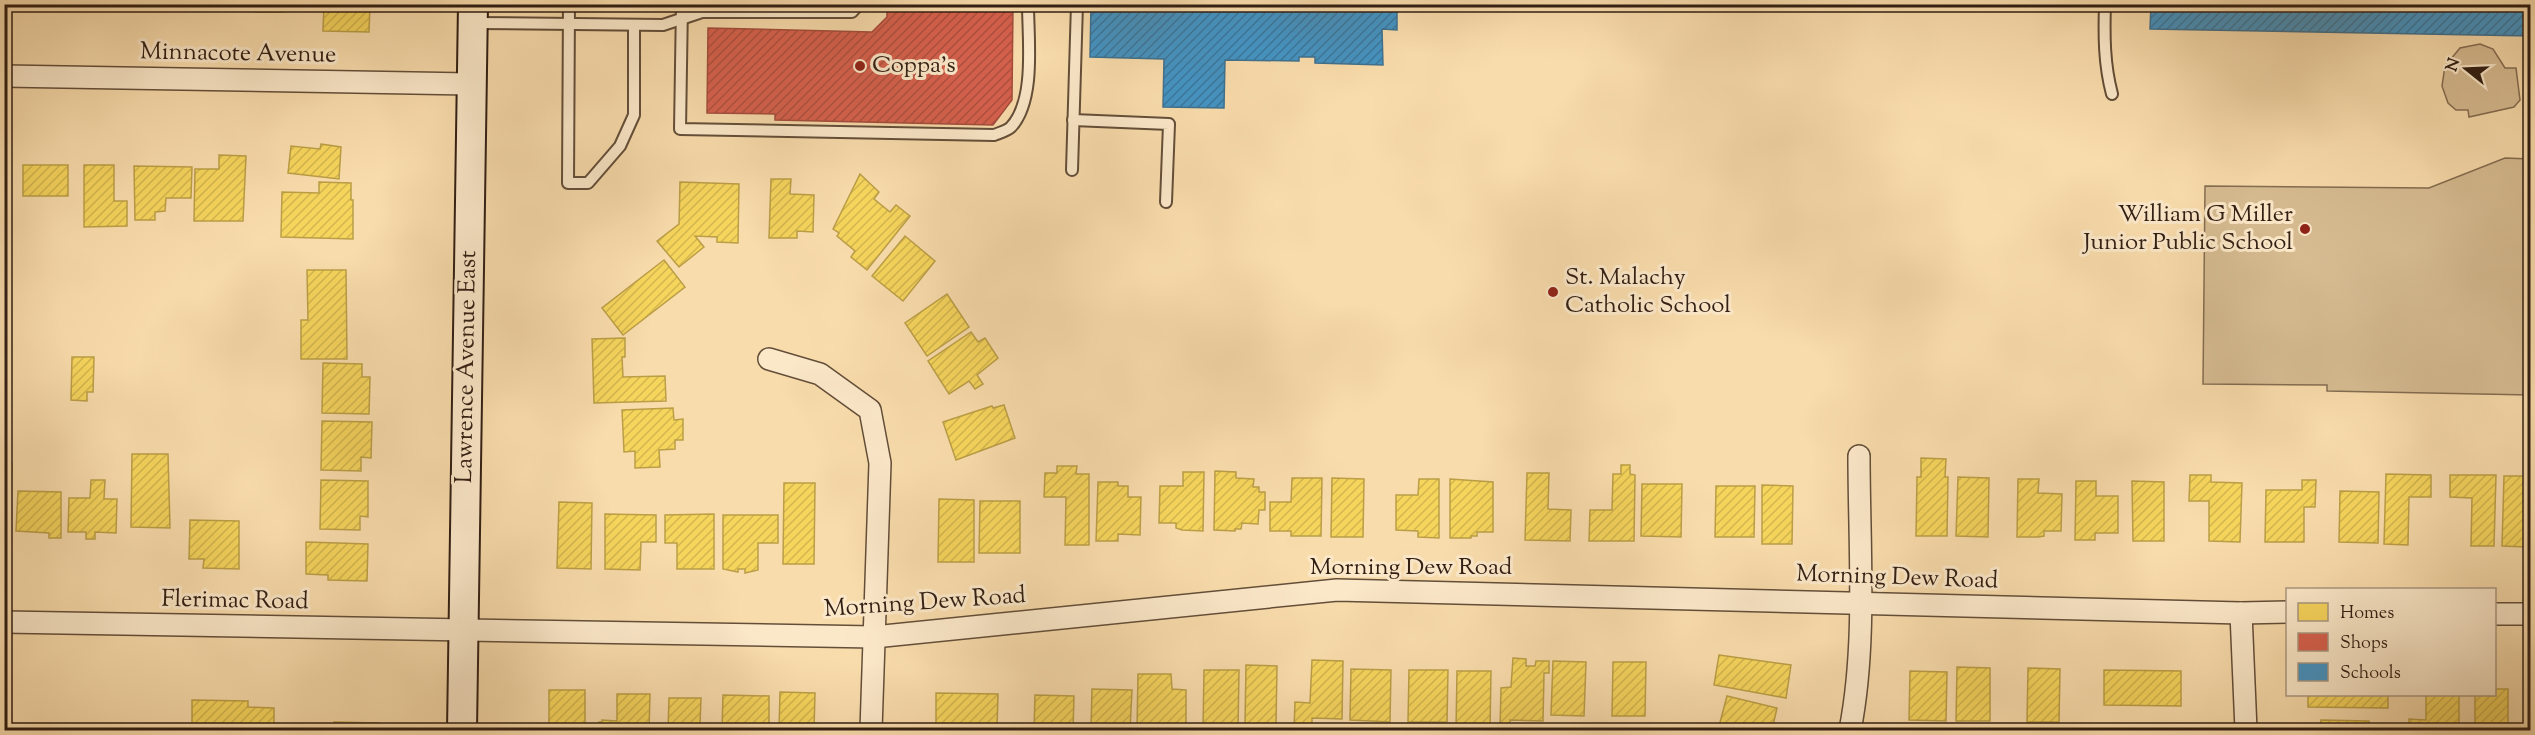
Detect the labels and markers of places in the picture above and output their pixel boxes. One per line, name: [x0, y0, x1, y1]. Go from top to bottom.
place label: Coppa's: [872, 49, 956, 83]
marker: Coppa's: [853, 59, 867, 73]
place label: William G Miller Junior Public School: [2081, 198, 2293, 260]
marker: William G Miller Junior Public School: [2298, 222, 2312, 236]
place label: St. Malachy Catholic School: [1565, 261, 1731, 323]
marker: St. Malachy Catholic School: [1546, 285, 1560, 299]

